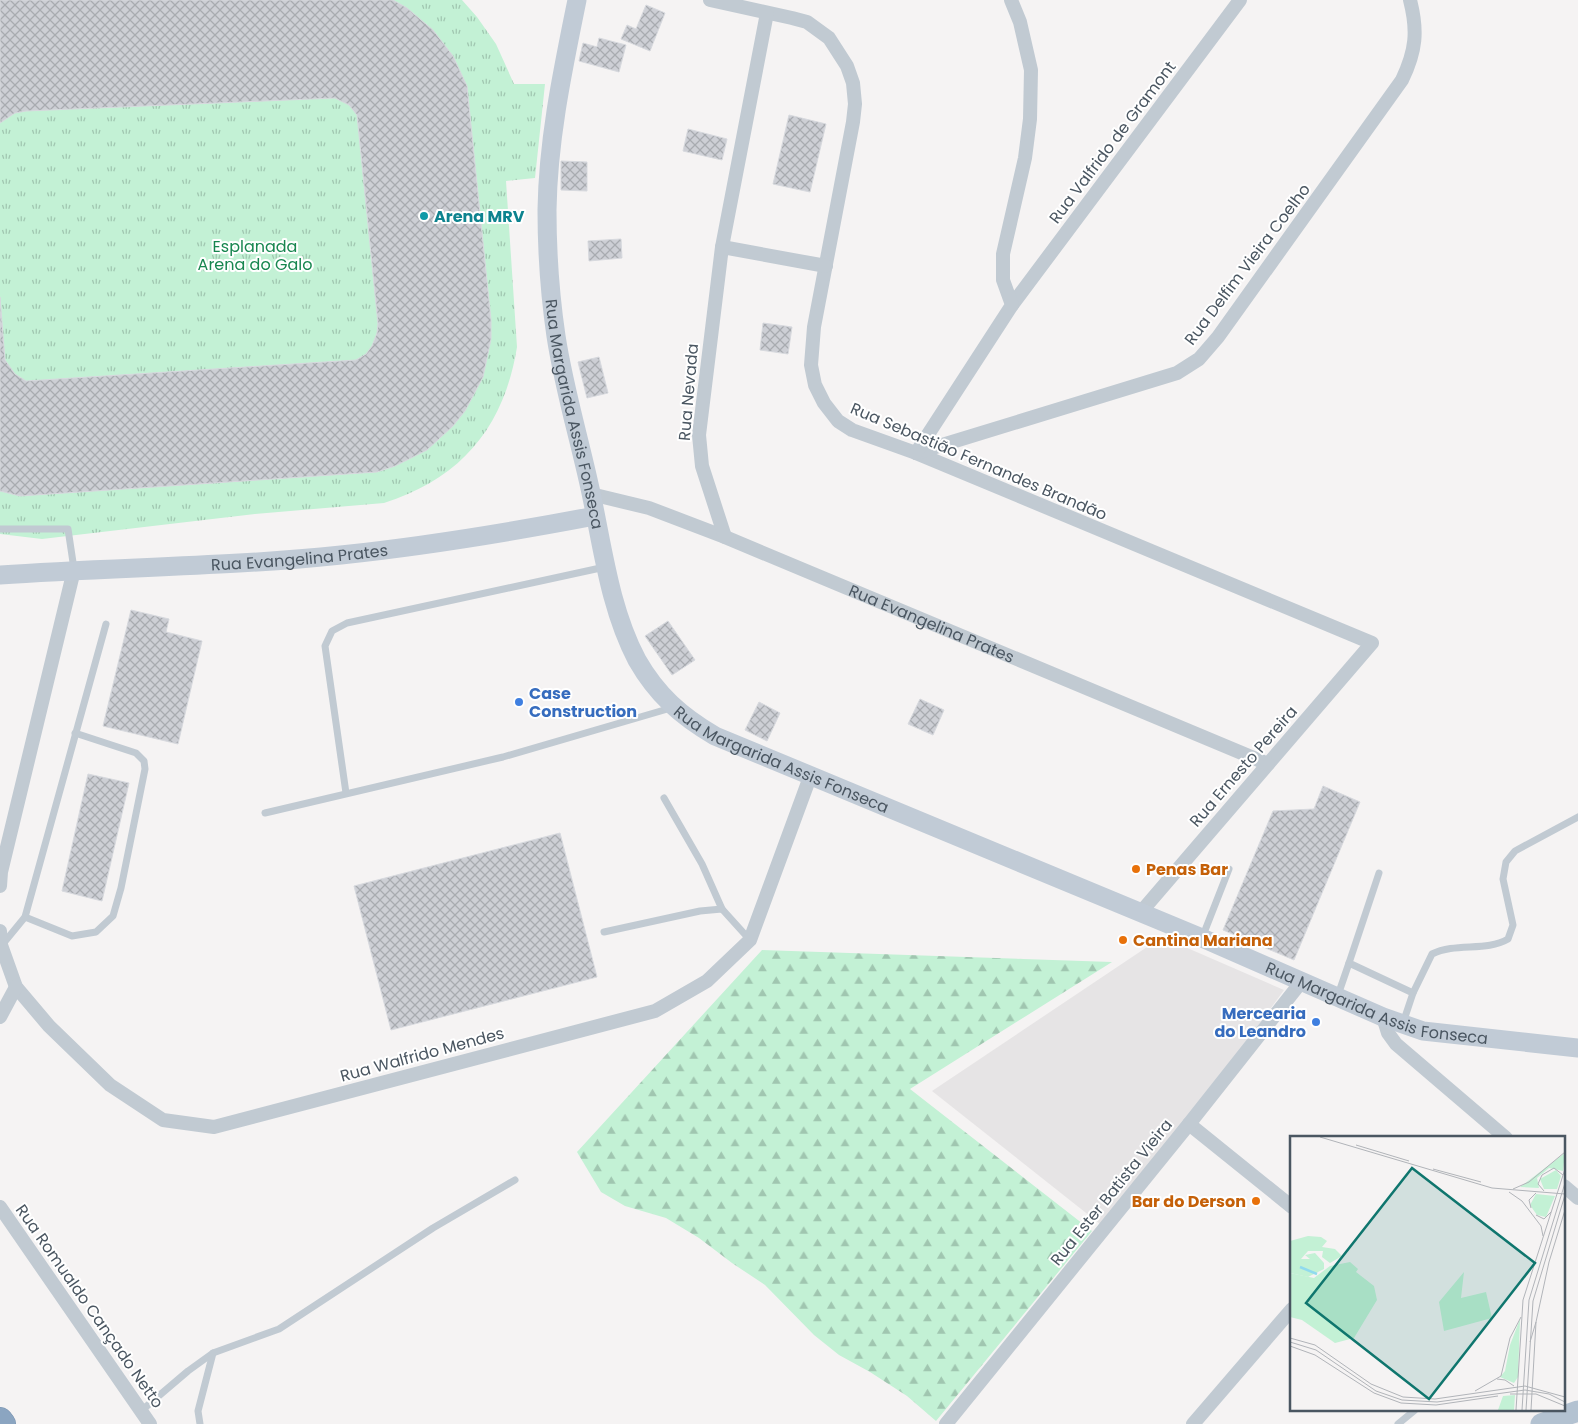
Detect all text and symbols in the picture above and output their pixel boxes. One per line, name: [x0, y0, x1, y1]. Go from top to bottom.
street label: Rua Valfrido de Gramont: [1044, 56, 1181, 228]
street label: Rua Delfim Vieira Coelho: [1179, 179, 1316, 350]
place label: Arena MRV: [434, 205, 525, 228]
marker: Arena MRV: [418, 210, 430, 222]
park label: Esplanada Arena do Galo: [198, 235, 312, 276]
street label: Rua Margarida Assis Fonseca: [540, 298, 609, 531]
street label: Rua Nevada: [673, 342, 704, 442]
street label: Rua Sebastião Fernandes Brandão: [847, 397, 1111, 526]
street label: Rua Evangelina Prates: [210, 539, 389, 577]
street label: Rua Evangelina Prates: [845, 579, 1018, 669]
place label: Case Construction: [529, 682, 637, 723]
marker: Case Construction: [513, 696, 525, 708]
street label: Rua Margarida Assis Fonseca: [669, 700, 892, 819]
street label: Rua Ernesto Pereira: [1184, 701, 1303, 832]
place label: Penas Bar: [1146, 858, 1228, 881]
marker: Penas Bar: [1130, 863, 1142, 875]
place label: Cantina Mariana: [1133, 929, 1273, 952]
marker: Cantina Mariana: [1117, 934, 1129, 946]
street label: Rua Margarida Assis Fonseca: [1262, 956, 1489, 1050]
place label: Mercearia do Leandro: [1215, 1002, 1306, 1043]
marker: Mercearia do Leandro: [1310, 1016, 1322, 1028]
street label: Rua Walfrido Mendes: [338, 1022, 507, 1087]
street label: Rua Ester Batista Vieira: [1045, 1114, 1178, 1271]
inset map: [1290, 1136, 1566, 1412]
place label: Bar do Derson: [1132, 1190, 1246, 1213]
marker: Bar do Derson: [1250, 1195, 1262, 1207]
street label: Rua Romualdo Cançado Netto: [10, 1200, 169, 1413]

